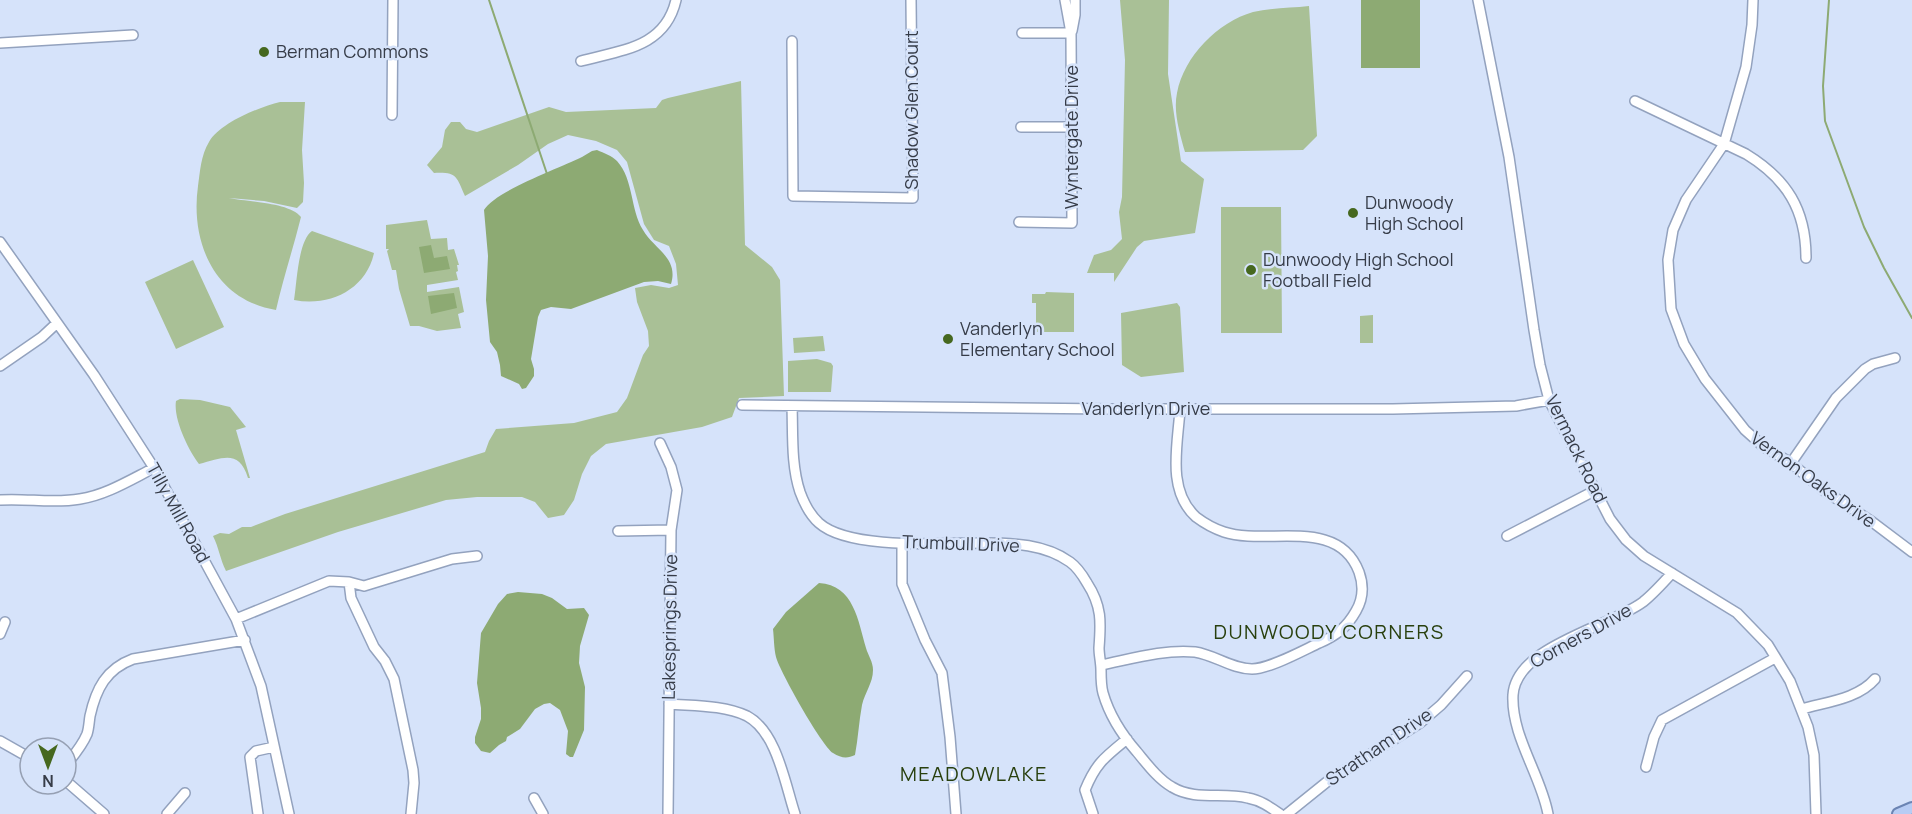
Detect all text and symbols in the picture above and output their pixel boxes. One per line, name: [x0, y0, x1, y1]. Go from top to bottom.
street label: Shadow Glen Court: [899, 30, 923, 190]
place label: Berman Commons: [276, 39, 428, 63]
marker: Berman Commons: [257, 45, 271, 59]
street label: Wyntergate Drive: [1059, 65, 1083, 209]
place label: Dunwoody High School: [1365, 190, 1464, 235]
marker: Dunwoody High School: [1346, 206, 1360, 220]
place label: Dunwoody High School Football Field: [1263, 247, 1454, 292]
marker: Dunwoody High School Football Field: [1244, 263, 1258, 277]
place label: Vanderlyn Elementary School: [960, 316, 1115, 361]
marker: Vanderlyn Elementary School: [941, 332, 955, 346]
street label: Vermack Road: [1540, 391, 1613, 506]
street label: Vanderlyn Drive: [1082, 396, 1210, 420]
street label: Vernon Oaks Drive: [1746, 426, 1881, 533]
street label: Tilly Mill Road: [142, 458, 216, 567]
street label: Trumbull Drive: [902, 529, 1020, 557]
street label: Lakesprings Drive: [656, 554, 682, 700]
street label: Corners Drive: [1526, 597, 1636, 673]
district label: DUNWOODY CORNERS: [1214, 618, 1444, 645]
street label: Stratham Drive: [1321, 702, 1436, 791]
north arrow: [18, 736, 78, 796]
district label: MEADOWLAKE: [900, 760, 1048, 787]
text: N: [42, 770, 54, 792]

